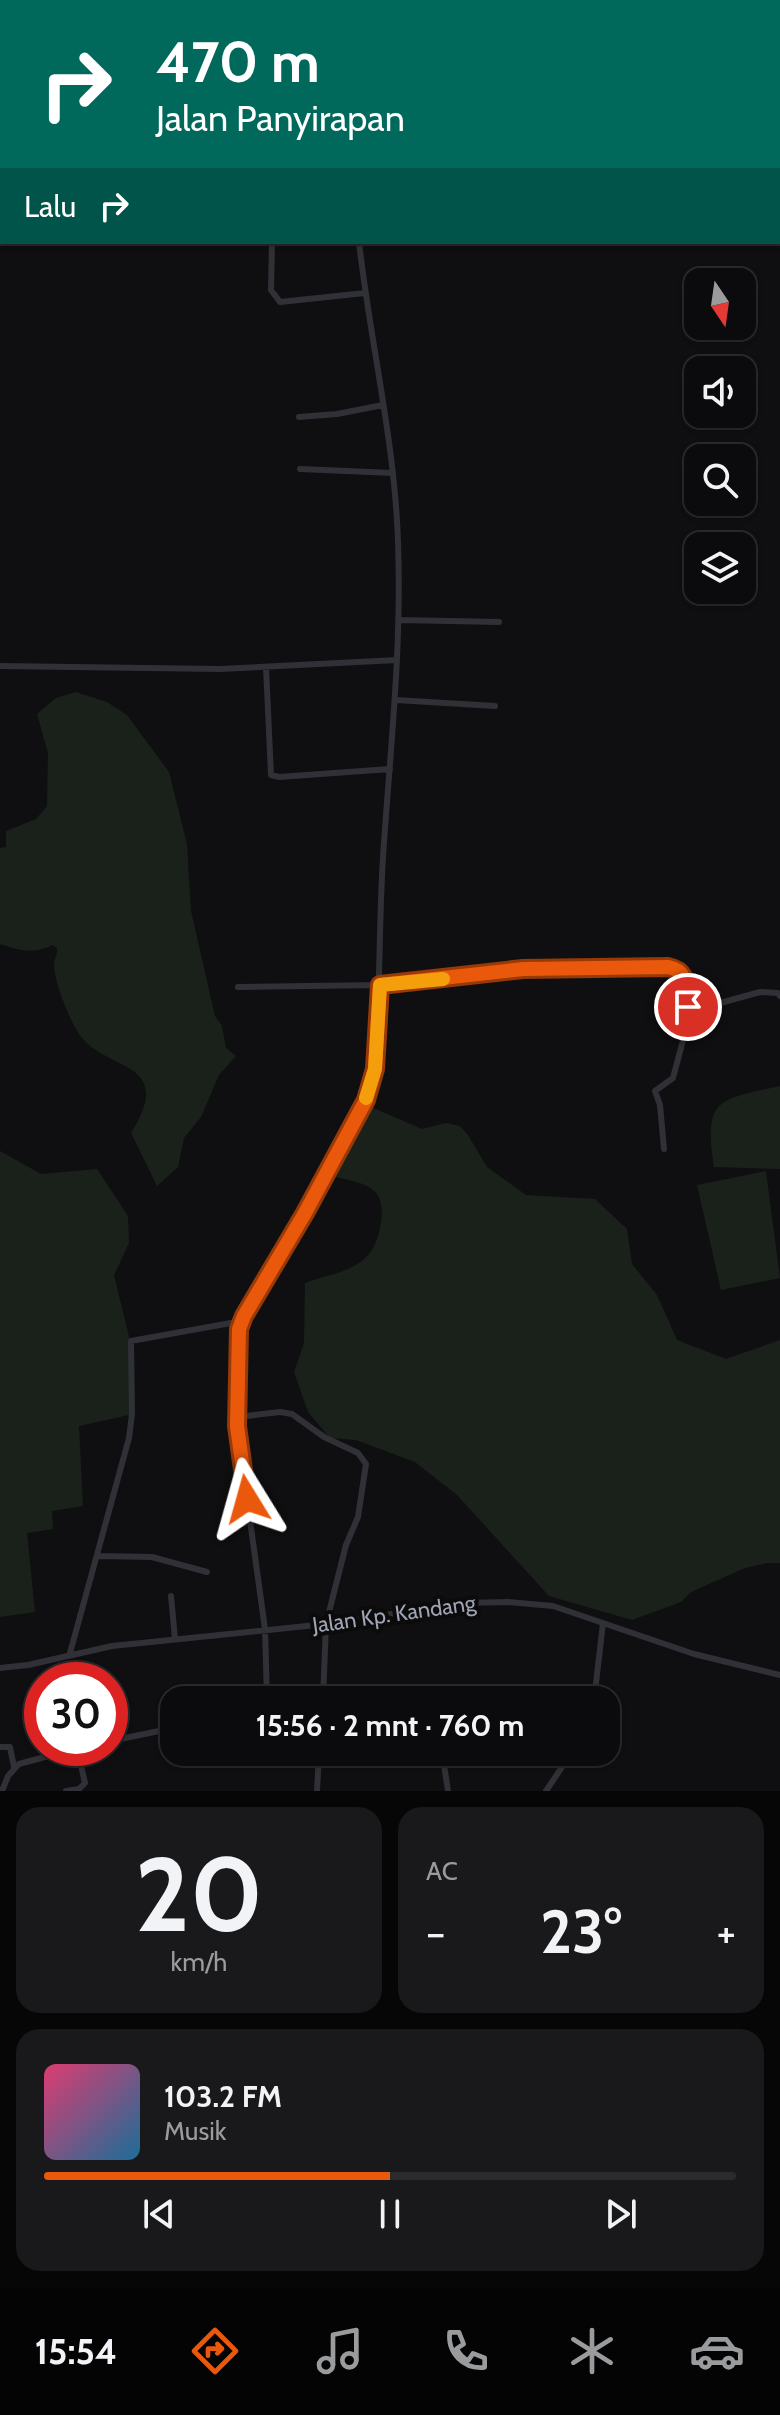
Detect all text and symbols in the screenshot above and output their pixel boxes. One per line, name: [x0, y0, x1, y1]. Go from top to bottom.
text: 470 m: [156, 28, 320, 96]
icon: right: [24, 32, 128, 136]
text: Jalan Panyirapan: [156, 96, 405, 140]
icon: right: [92, 184, 136, 228]
text: Lalu: [24, 188, 76, 225]
north arrow: [684, 268, 756, 340]
map controls: [684, 268, 756, 604]
button: sound: [684, 356, 756, 428]
button: search: [684, 444, 756, 516]
button: layers: [684, 532, 756, 604]
pin: [654, 973, 722, 1041]
icon: arrive: [666, 985, 710, 1029]
position arrow: [205, 1457, 289, 1541]
street label: Jalan Kp. Kandang: [310, 1589, 478, 1639]
speed limit sign: 30: [24, 1662, 128, 1766]
text: 15:56 · 2 mnt · 760 m: [256, 1707, 524, 1744]
text: 20: [135, 1831, 263, 1957]
text: AC: [426, 1855, 458, 1887]
text: 23°: [540, 1895, 622, 1968]
text: −: [426, 1906, 445, 1959]
text: +: [717, 1906, 736, 1959]
text: km/h: [171, 1946, 227, 1978]
text: 103.2 FM: [164, 2078, 282, 2115]
text: Musik: [164, 2115, 226, 2147]
icon: previous: [137, 2192, 181, 2236]
icon: pause: [368, 2192, 412, 2236]
icon: next: [599, 2192, 643, 2236]
icon: directions: [187, 2323, 243, 2379]
icon: music: [312, 2323, 368, 2379]
icon: phone: [438, 2323, 494, 2379]
icon: climate: [564, 2323, 620, 2379]
icon: car: [689, 2323, 745, 2379]
text: 15:54: [35, 2329, 117, 2373]

